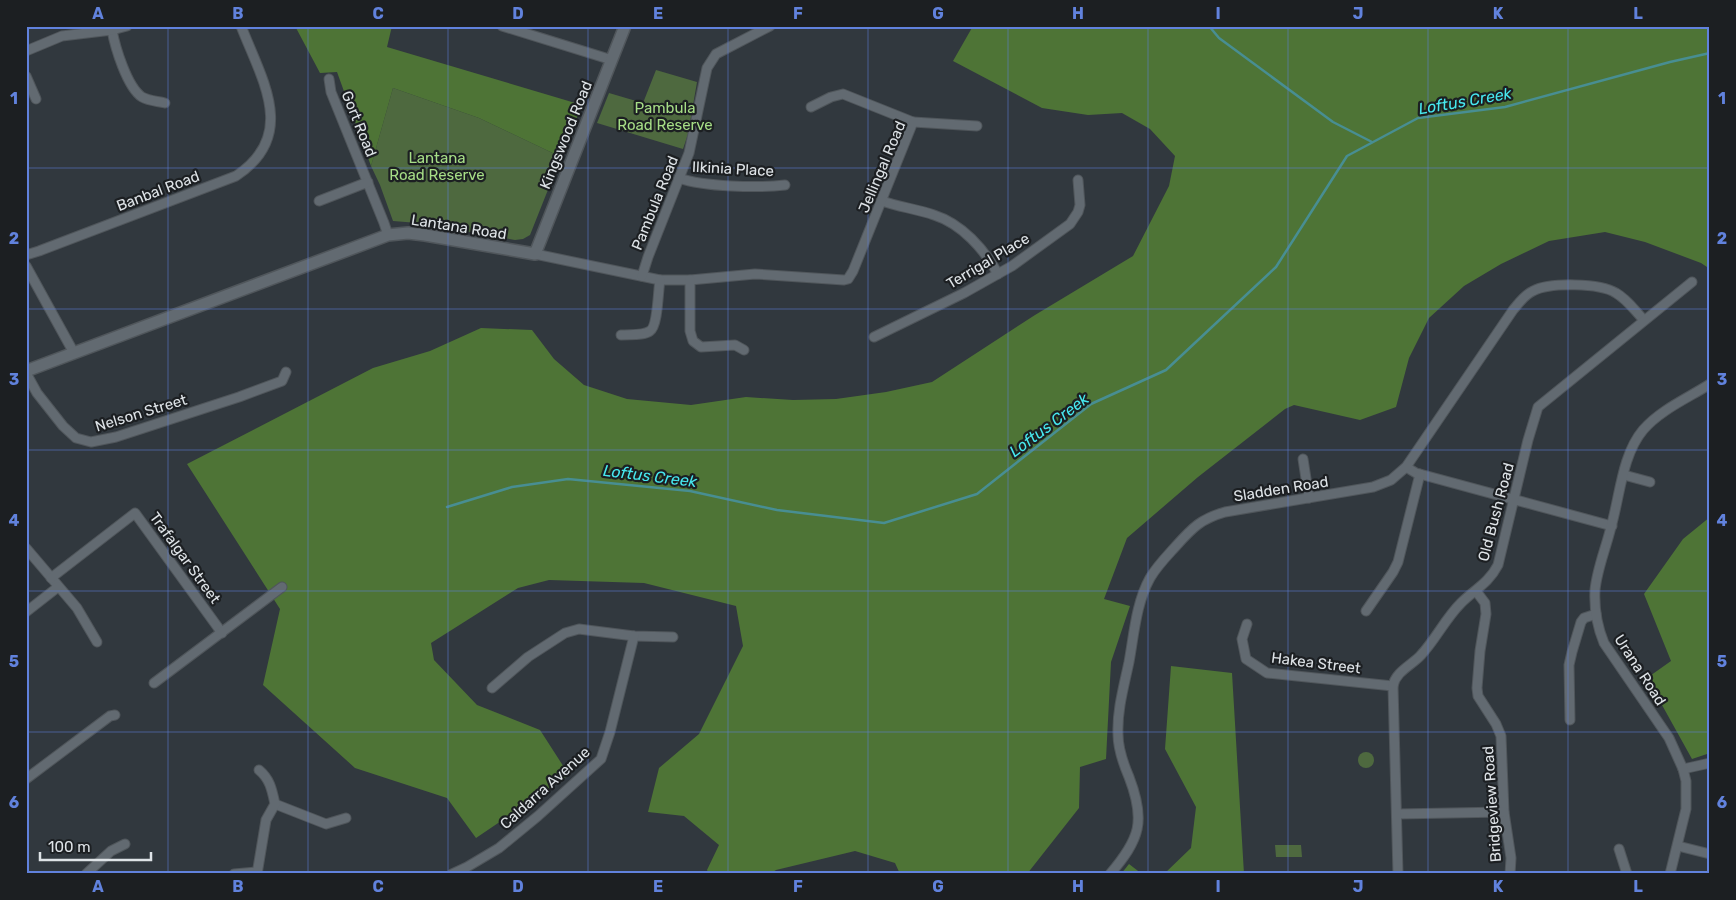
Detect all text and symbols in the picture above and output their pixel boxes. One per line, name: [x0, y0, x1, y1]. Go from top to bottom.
text: A: [92, 4, 104, 23]
text: B: [232, 4, 244, 23]
text: C: [372, 4, 384, 23]
text: D: [512, 4, 524, 23]
text: E: [653, 4, 663, 23]
text: F: [793, 4, 803, 23]
text: G: [932, 4, 944, 23]
text: H: [1072, 4, 1084, 23]
text: I: [1215, 4, 1221, 23]
text: J: [1353, 4, 1363, 23]
text: K: [1493, 4, 1504, 23]
text: L: [1633, 4, 1643, 23]
street label: Kingswood Road: [536, 78, 596, 192]
water label: Loftus Creek: [1417, 83, 1514, 119]
street label: Gort Road: [338, 88, 380, 160]
text: 1: [10, 89, 18, 108]
text: 1: [1718, 89, 1726, 108]
park label: Pambula Road Reserve: [617, 99, 713, 134]
street label: Jellingal Road: [855, 118, 909, 216]
park label: Lantana Road Reserve: [389, 149, 485, 184]
street label: Pambula Road: [628, 153, 682, 253]
street label: Ilkinia Place: [692, 158, 774, 180]
street label: Banbal Road: [114, 167, 202, 215]
street label: Lantana Road: [410, 211, 508, 243]
text: 2: [9, 229, 19, 248]
street label: Terrigal Place: [943, 229, 1033, 293]
text: 2: [1717, 229, 1727, 248]
text: 3: [9, 370, 19, 389]
text: 3: [1717, 370, 1727, 389]
water label: Loftus Creek: [1006, 389, 1093, 461]
street label: Nelson Street: [93, 390, 189, 435]
water label: Loftus Creek: [602, 461, 699, 491]
street label: Old Bush Road: [1474, 461, 1518, 563]
street label: Sladden Road: [1232, 473, 1330, 505]
street label: Trafalgar Street: [146, 509, 224, 607]
text: 4: [9, 511, 20, 530]
text: 4: [1717, 511, 1728, 530]
street label: Urana Road: [1610, 631, 1670, 709]
street label: Hakea Street: [1270, 649, 1362, 677]
text: 5: [9, 652, 19, 671]
text: 5: [1717, 652, 1727, 671]
street label: Caldarra Avenue: [496, 743, 594, 833]
street label: Bridgeview Road: [1479, 745, 1505, 863]
text: 6: [9, 793, 19, 812]
text: 6: [1717, 793, 1727, 812]
scale bar: [40, 830, 151, 862]
text: 100 m: [48, 838, 90, 856]
text: A: [92, 877, 104, 896]
text: B: [232, 877, 244, 896]
text: C: [372, 877, 384, 896]
text: D: [512, 877, 524, 896]
text: E: [653, 877, 663, 896]
text: F: [793, 877, 803, 896]
text: G: [932, 877, 944, 896]
text: H: [1072, 877, 1084, 896]
text: I: [1215, 877, 1221, 896]
text: J: [1353, 877, 1363, 896]
text: K: [1493, 877, 1504, 896]
text: L: [1633, 877, 1643, 896]

